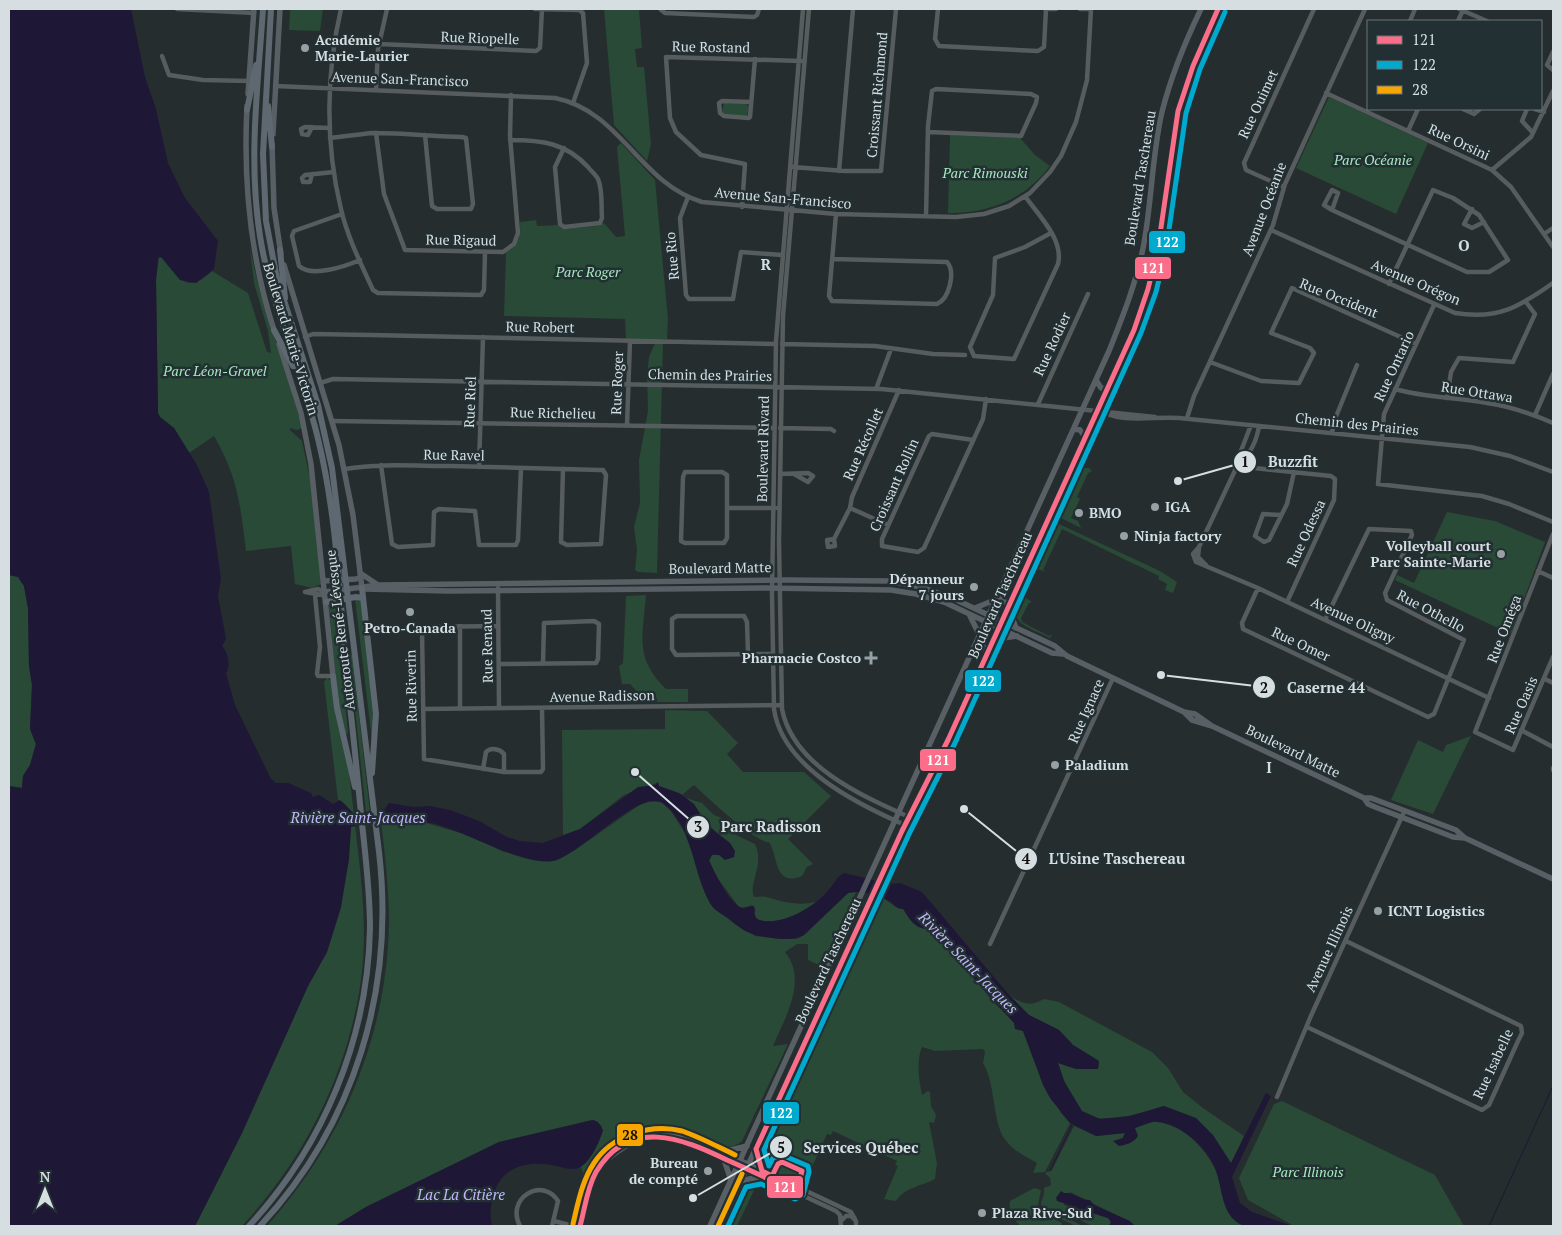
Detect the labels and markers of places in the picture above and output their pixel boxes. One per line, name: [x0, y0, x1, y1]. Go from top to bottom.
place label: Académie Marie-Laurier: [315, 30, 409, 65]
marker: Académie Marie-Laurier: [299, 42, 311, 54]
callout: Buzzfit: [1233, 447, 1328, 477]
place label: IGA: [1165, 497, 1191, 516]
marker: IGA: [1149, 501, 1161, 513]
place label: BMO: [1089, 503, 1122, 522]
marker: BMO: [1073, 507, 1085, 519]
place label: Ninja factory: [1134, 526, 1222, 545]
marker: Ninja factory: [1118, 530, 1130, 542]
place label: Volleyball court Parc Sainte-Marie: [1371, 536, 1491, 571]
marker: Volleyball court Parc Sainte-Marie: [1495, 548, 1507, 560]
place label: Dépanneur 7 jours: [890, 569, 964, 604]
marker: Dépanneur 7 jours: [968, 581, 980, 593]
marker: Petro-Canada: [404, 606, 416, 618]
place label: Petro-Canada: [364, 618, 456, 637]
place label: Pharmacie Costco: [742, 648, 861, 667]
marker: Pharmacie Costco: [865, 652, 877, 664]
callout: Caserne 44: [1252, 672, 1375, 702]
place label: Paladium: [1065, 755, 1129, 774]
marker: Paladium: [1049, 759, 1061, 771]
callout: Parc Radisson: [686, 812, 832, 842]
callout: L'Usine Taschereau: [1014, 844, 1196, 874]
place label: ICNT Logistics: [1388, 901, 1485, 920]
marker: ICNT Logistics: [1372, 905, 1384, 917]
callout: Services Québec: [769, 1132, 929, 1162]
place label: Bureau de compté: [629, 1153, 698, 1188]
marker: Bureau de compté: [702, 1165, 714, 1177]
place label: Plaza Rive-Sud: [992, 1203, 1093, 1222]
marker: Plaza Rive-Sud: [976, 1207, 988, 1219]

